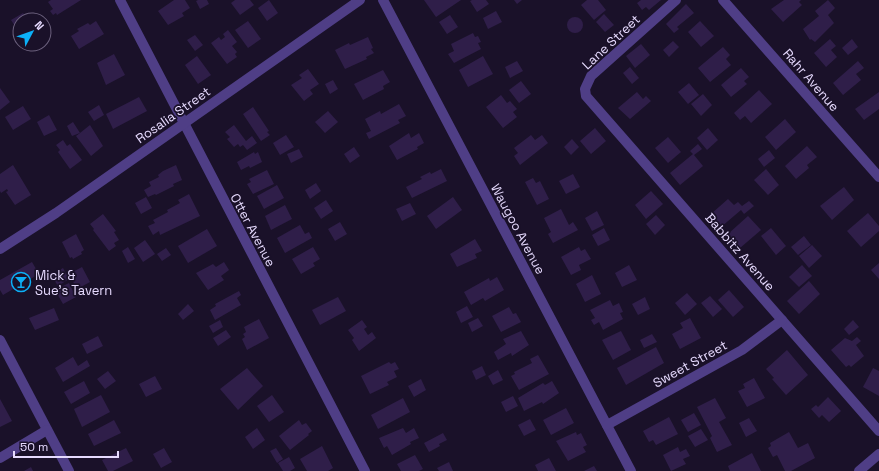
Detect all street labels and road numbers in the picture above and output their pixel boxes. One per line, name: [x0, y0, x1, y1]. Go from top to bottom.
street label: Lane Street: [578, 11, 644, 73]
street label: Rahr Avenue: [779, 45, 843, 115]
street label: Rosalia Street: [132, 83, 214, 147]
street label: Waugoo Avenue: [487, 181, 549, 277]
street label: Otter Avenue: [227, 190, 279, 270]
street label: Babbitz Avenue: [701, 210, 779, 294]
street label: Sweet Street: [650, 337, 730, 391]

